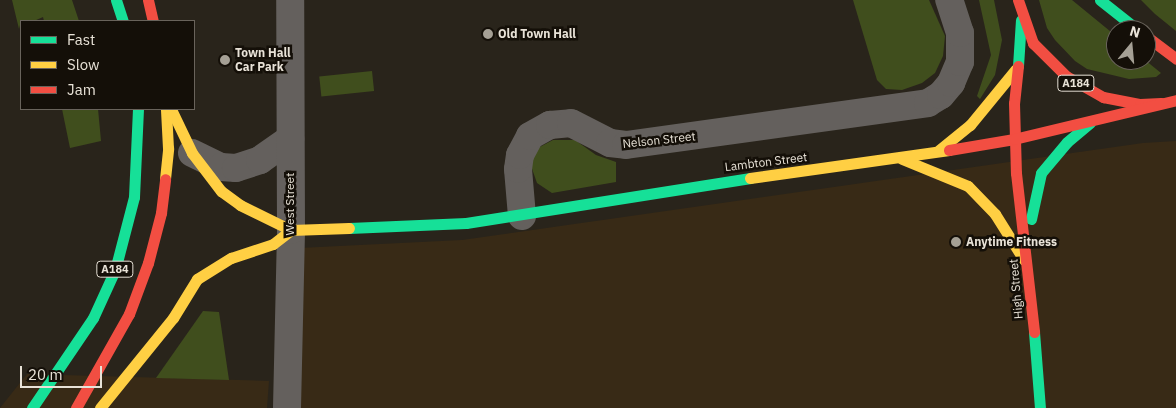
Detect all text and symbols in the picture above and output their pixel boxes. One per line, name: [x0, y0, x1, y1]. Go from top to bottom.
legend: [20, 20, 195, 110]
north arrow: [1106, 20, 1156, 70]
text: N: [1128, 22, 1143, 42]
place label: Old Town Hall: [498, 27, 576, 41]
marker: Old Town Hall: [482, 28, 494, 40]
text: Fast: [67, 30, 95, 49]
place label: Town Hall Car Park: [235, 46, 291, 74]
marker: Town Hall Car Park: [219, 54, 231, 66]
text: Slow: [67, 55, 100, 74]
road number: A184: [1057, 75, 1095, 92]
text: Jam: [67, 80, 96, 99]
street label: Nelson Street: [622, 129, 696, 151]
street label: Lambton Street: [724, 150, 808, 174]
street label: West Street: [283, 173, 297, 235]
place label: Anytime Fitness: [966, 235, 1057, 249]
marker: Anytime Fitness: [950, 236, 962, 248]
street label: High Street: [1006, 258, 1026, 320]
road number: A184: [96, 260, 134, 278]
scale bar: [22, 356, 105, 388]
text: 20 m: [28, 365, 63, 384]

